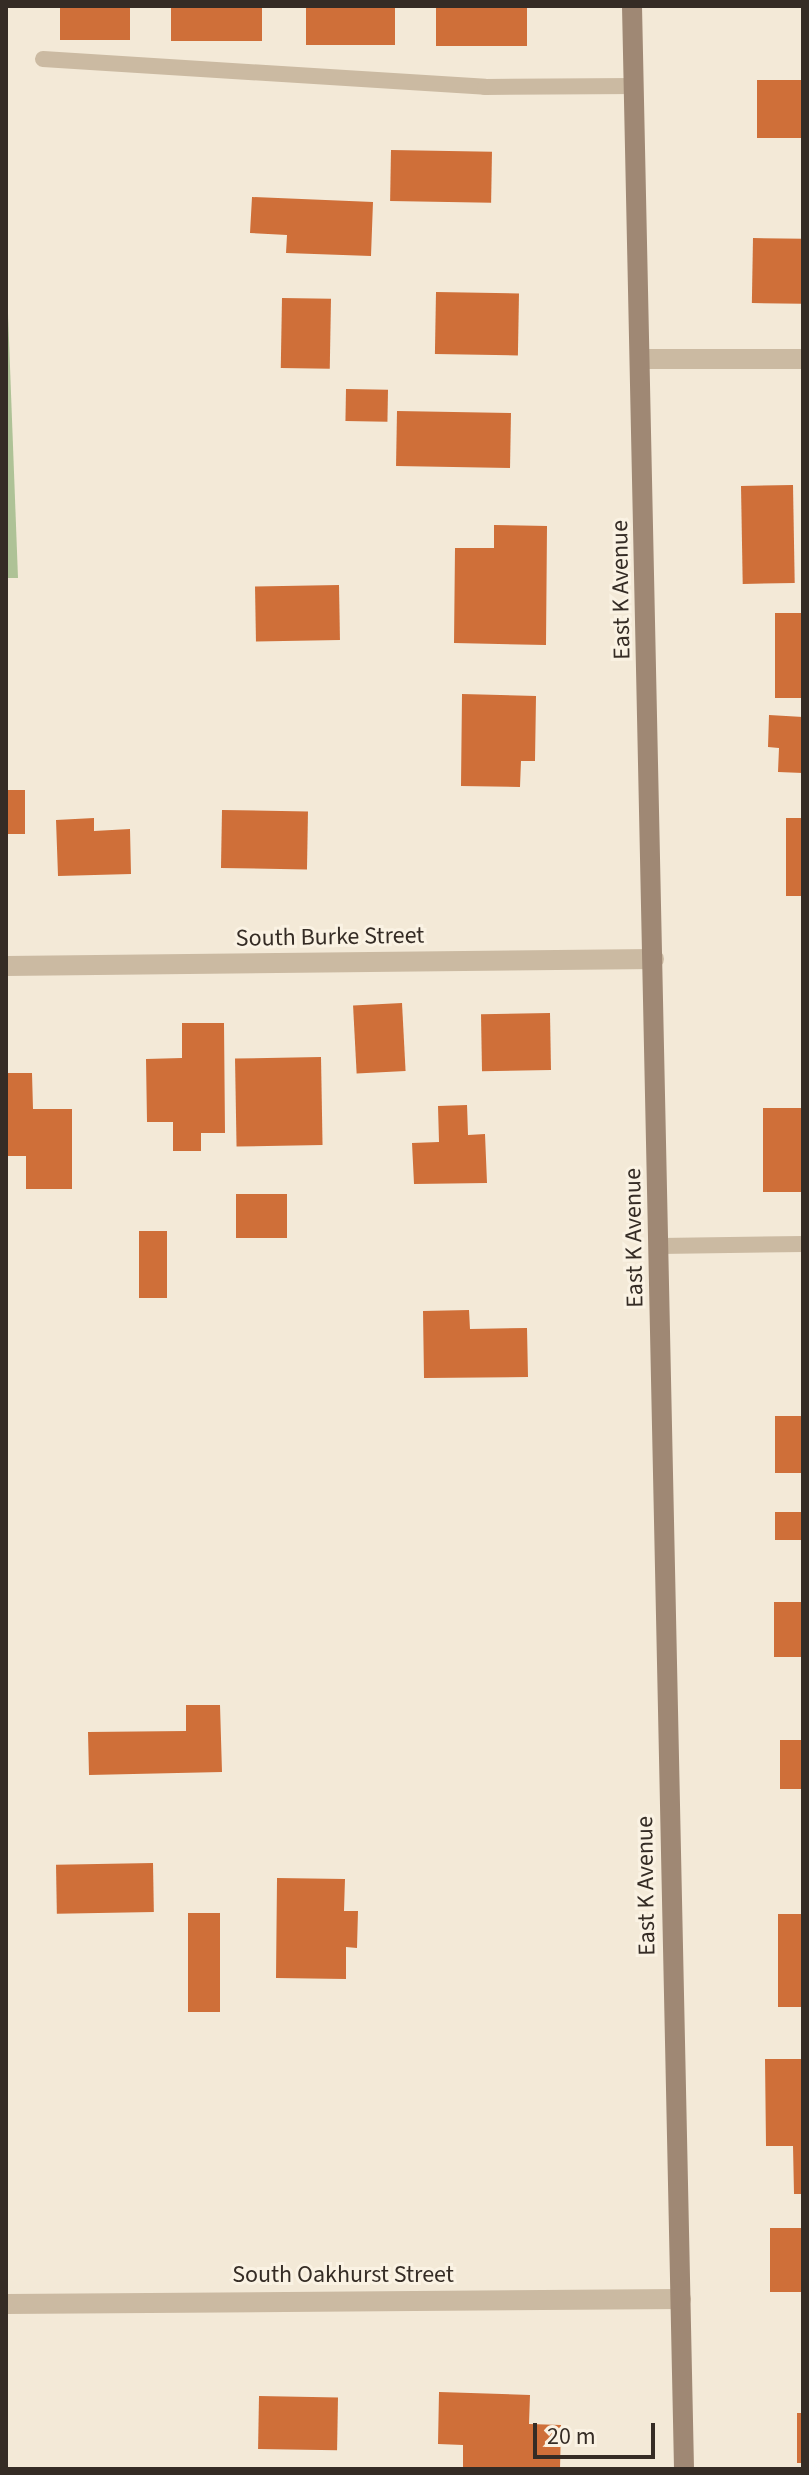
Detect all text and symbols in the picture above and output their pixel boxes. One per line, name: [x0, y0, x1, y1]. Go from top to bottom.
street label: East K Avenue: [605, 520, 637, 660]
street label: South Burke Street: [235, 921, 425, 953]
street label: East K Avenue: [618, 1168, 650, 1308]
street label: East K Avenue: [630, 1816, 662, 1956]
street label: South Oakhurst Street: [232, 2261, 454, 2289]
scale bar: [537, 2407, 659, 2457]
text: 20 m: [547, 2419, 596, 2454]

